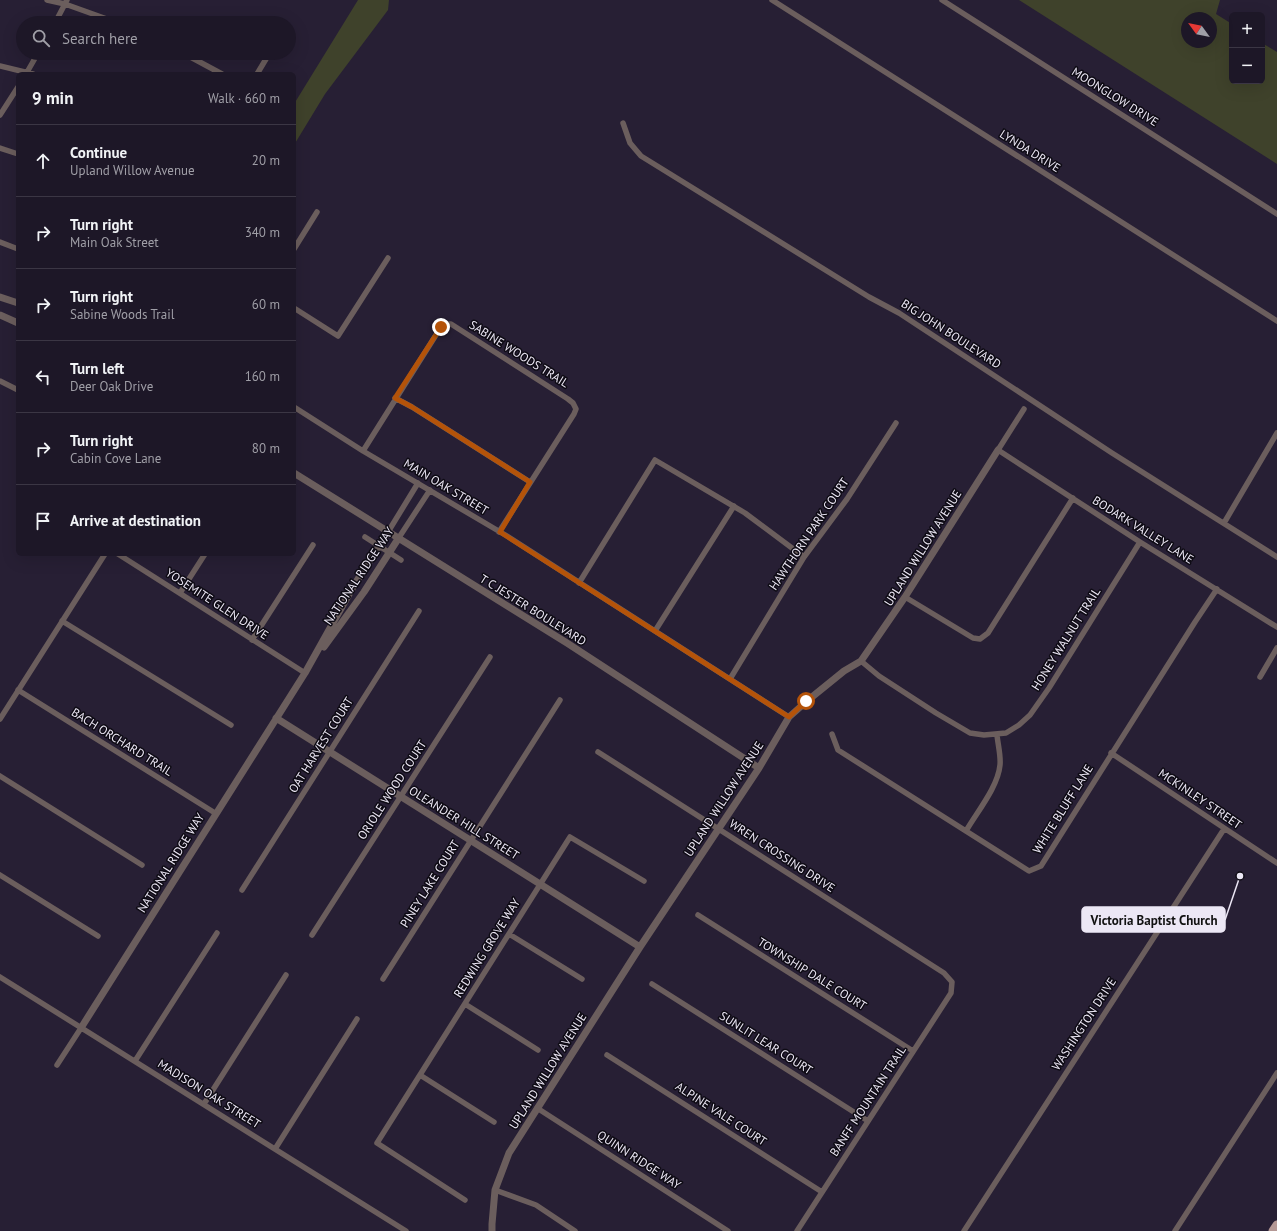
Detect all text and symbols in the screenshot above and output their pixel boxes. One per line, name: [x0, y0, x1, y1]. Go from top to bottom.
north arrow: [1181, 12, 1217, 48]
map controls: [1229, 12, 1265, 84]
button: +: [1229, 12, 1265, 48]
search box: [16, 16, 296, 60]
icon: search: [30, 27, 52, 49]
text: Search here: [62, 29, 138, 48]
button: −: [1229, 48, 1265, 84]
street label: MOONGLOW DRIVE: [1069, 64, 1161, 129]
text: 9 min: [32, 87, 73, 109]
text: Walk · 660 m: [208, 90, 280, 107]
street label: LYNDA DRIVE: [997, 126, 1063, 175]
text: Continue: [70, 143, 127, 162]
icon: ahead: [32, 150, 54, 172]
text: 20 m: [252, 152, 280, 169]
text: Upland Willow Avenue: [70, 162, 195, 179]
text: Turn right: [70, 215, 133, 234]
icon: right: [32, 222, 54, 244]
text: 340 m: [245, 224, 280, 241]
text: Main Oak Street: [70, 234, 159, 251]
text: Turn right: [70, 287, 133, 306]
icon: right: [32, 294, 54, 316]
text: 60 m: [252, 296, 280, 313]
street label: BIG JOHN BOULEVARD: [899, 296, 1004, 372]
text: Sabine Woods Trail: [70, 306, 174, 323]
street label: SABINE WOODS TRAIL: [467, 317, 572, 390]
route end: [432, 318, 450, 336]
text: Turn left: [70, 359, 124, 378]
icon: left: [32, 366, 54, 388]
text: 160 m: [245, 368, 280, 385]
text: Deer Oak Drive: [70, 378, 153, 395]
text: Turn right: [70, 431, 133, 450]
icon: right: [32, 438, 54, 460]
text: 80 m: [252, 440, 280, 457]
text: Cabin Cove Lane: [70, 450, 161, 467]
street label: MAIN OAK STREET: [401, 455, 492, 518]
street label: HAWTHORN PARK COURT: [765, 475, 852, 593]
street label: UPLAND WILLOW AVENUE: [881, 487, 965, 609]
street label: BODARK VALLEY LANE: [1090, 492, 1197, 567]
icon: arrive: [32, 510, 54, 532]
text: Arrive at destination: [70, 511, 201, 530]
street label: NATIONAL RIDGE WAY: [320, 524, 397, 627]
street label: YOSEMITE GLEN DRIVE: [163, 565, 271, 642]
street label: T C JESTER BOULEVARD: [477, 571, 589, 649]
street label: HONEY WALNUT TRAIL: [1028, 585, 1103, 693]
route start: [797, 692, 815, 710]
street label: OAT HARVEST COURT: [285, 694, 356, 795]
street label: BACH ORCHARD TRAIL: [69, 704, 176, 779]
street label: ORIOLE WOOD COURT: [354, 737, 429, 842]
street label: UPLAND WILLOW AVENUE: [681, 738, 766, 859]
street label: WHITE BLUFF LANE: [1029, 761, 1096, 856]
street label: MCKINLEY STREET: [1156, 765, 1245, 832]
street label: OLEANDER HILL STREET: [406, 783, 522, 863]
street label: NATIONAL RIDGE WAY: [134, 810, 207, 915]
street label: WREN CROSSING DRIVE: [727, 816, 838, 895]
street label: PINEY LAKE COURT: [397, 837, 463, 930]
street label: REDWING GROVE WAY: [450, 895, 523, 1000]
callout: Victoria Baptist Church: [1082, 907, 1225, 932]
text: Victoria Baptist Church: [1089, 912, 1218, 929]
street label: TOWNSHIP DALE COURT: [755, 934, 870, 1013]
street label: WASHINGTON DRIVE: [1048, 975, 1119, 1073]
street label: SUNLIT LEAR COURT: [717, 1008, 816, 1077]
street label: UPLAND WILLOW AVENUE: [506, 1010, 590, 1132]
street label: BANFF MOUNTAIN TRAIL: [826, 1043, 909, 1159]
street label: MADISON OAK STREET: [155, 1056, 264, 1132]
street label: ALPINE VALE COURT: [673, 1079, 770, 1149]
street label: QUINN RIDGE WAY: [595, 1127, 684, 1192]

